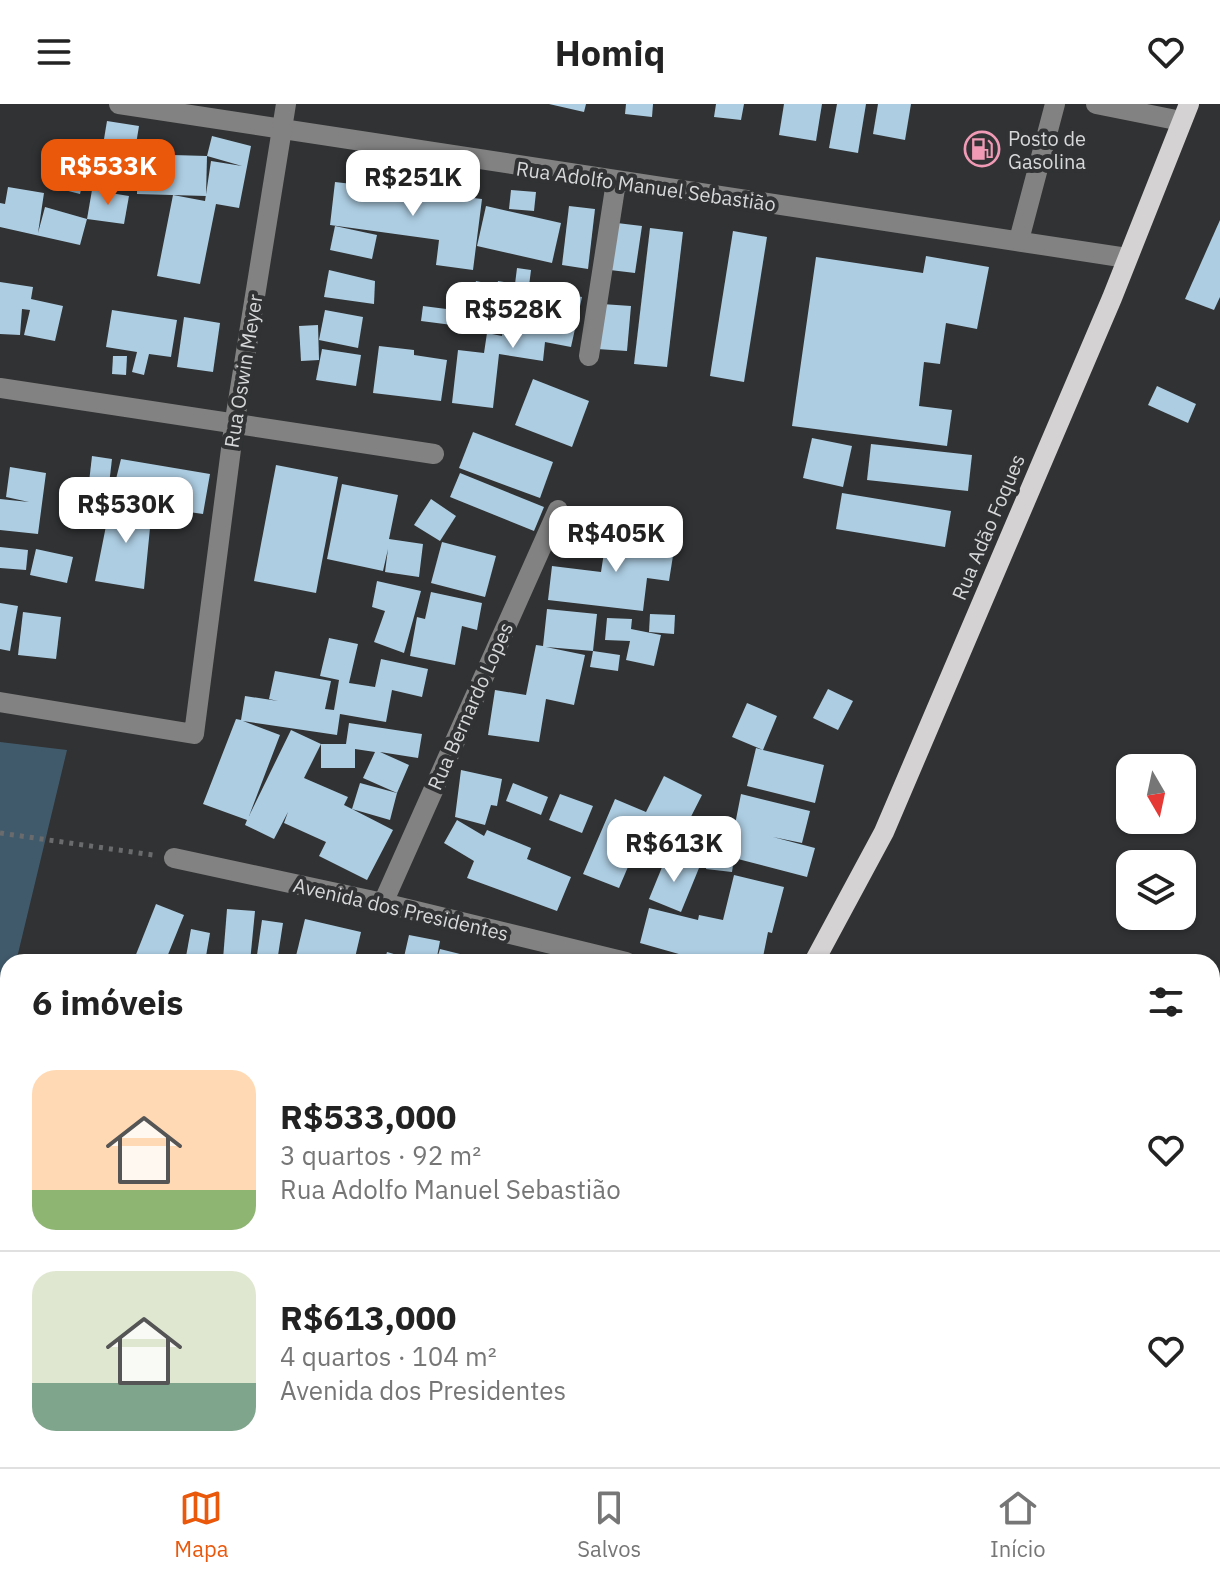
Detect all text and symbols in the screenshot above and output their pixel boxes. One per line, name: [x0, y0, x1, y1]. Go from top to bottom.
text: Homiq: [555, 29, 665, 76]
icon: menu: [32, 30, 76, 74]
icon: heart: [1144, 30, 1188, 74]
place label: Posto de Gasolina: [1008, 125, 1086, 175]
fuel station icon: Posto de Gasolina: [963, 130, 1001, 168]
pin: R$533K: [43, 139, 173, 207]
text: R$533K: [59, 148, 157, 182]
pin: R$251K: [348, 150, 478, 218]
street label: Rua Adolfo Manuel Sebastião: [514, 154, 778, 218]
text: R$251K: [364, 159, 462, 193]
pin: R$528K: [448, 282, 578, 350]
text: R$528K: [464, 291, 562, 325]
street label: Rua Oswin Meyer: [218, 292, 268, 450]
street label: Rua Adão Foques: [945, 450, 1031, 604]
pin: R$530K: [61, 477, 191, 545]
text: R$530K: [77, 486, 175, 520]
pin: R$405K: [551, 506, 681, 574]
text: R$405K: [567, 515, 665, 549]
street label: Rua Bernardo Lopes: [421, 618, 519, 794]
north arrow: [1116, 754, 1196, 834]
map controls: [1116, 754, 1196, 930]
pin: R$613K: [609, 816, 739, 884]
text: R$613K: [625, 825, 723, 859]
button: layers: [1116, 850, 1196, 930]
street label: Avenida dos Presidentes: [291, 871, 511, 947]
text: 6 imóveis: [32, 980, 183, 1024]
icon: filters: [1144, 980, 1188, 1024]
text: R$533,000: [280, 1094, 456, 1138]
icon: home: [96, 1102, 192, 1198]
icon: heart: [1144, 1128, 1188, 1172]
text: 3 quartos · 92 m²: [280, 1138, 481, 1172]
text: Rua Adolfo Manuel Sebastião: [280, 1172, 621, 1206]
text: R$613,000: [280, 1295, 456, 1339]
icon: home: [96, 1303, 192, 1399]
icon: heart: [1144, 1329, 1188, 1373]
text: 4 quartos · 104 m²: [280, 1339, 497, 1373]
text: Avenida dos Presidentes: [280, 1373, 566, 1407]
tab: Mapa: [174, 1486, 228, 1563]
tab: Salvos: [577, 1486, 641, 1563]
tab: Início: [990, 1486, 1046, 1563]

